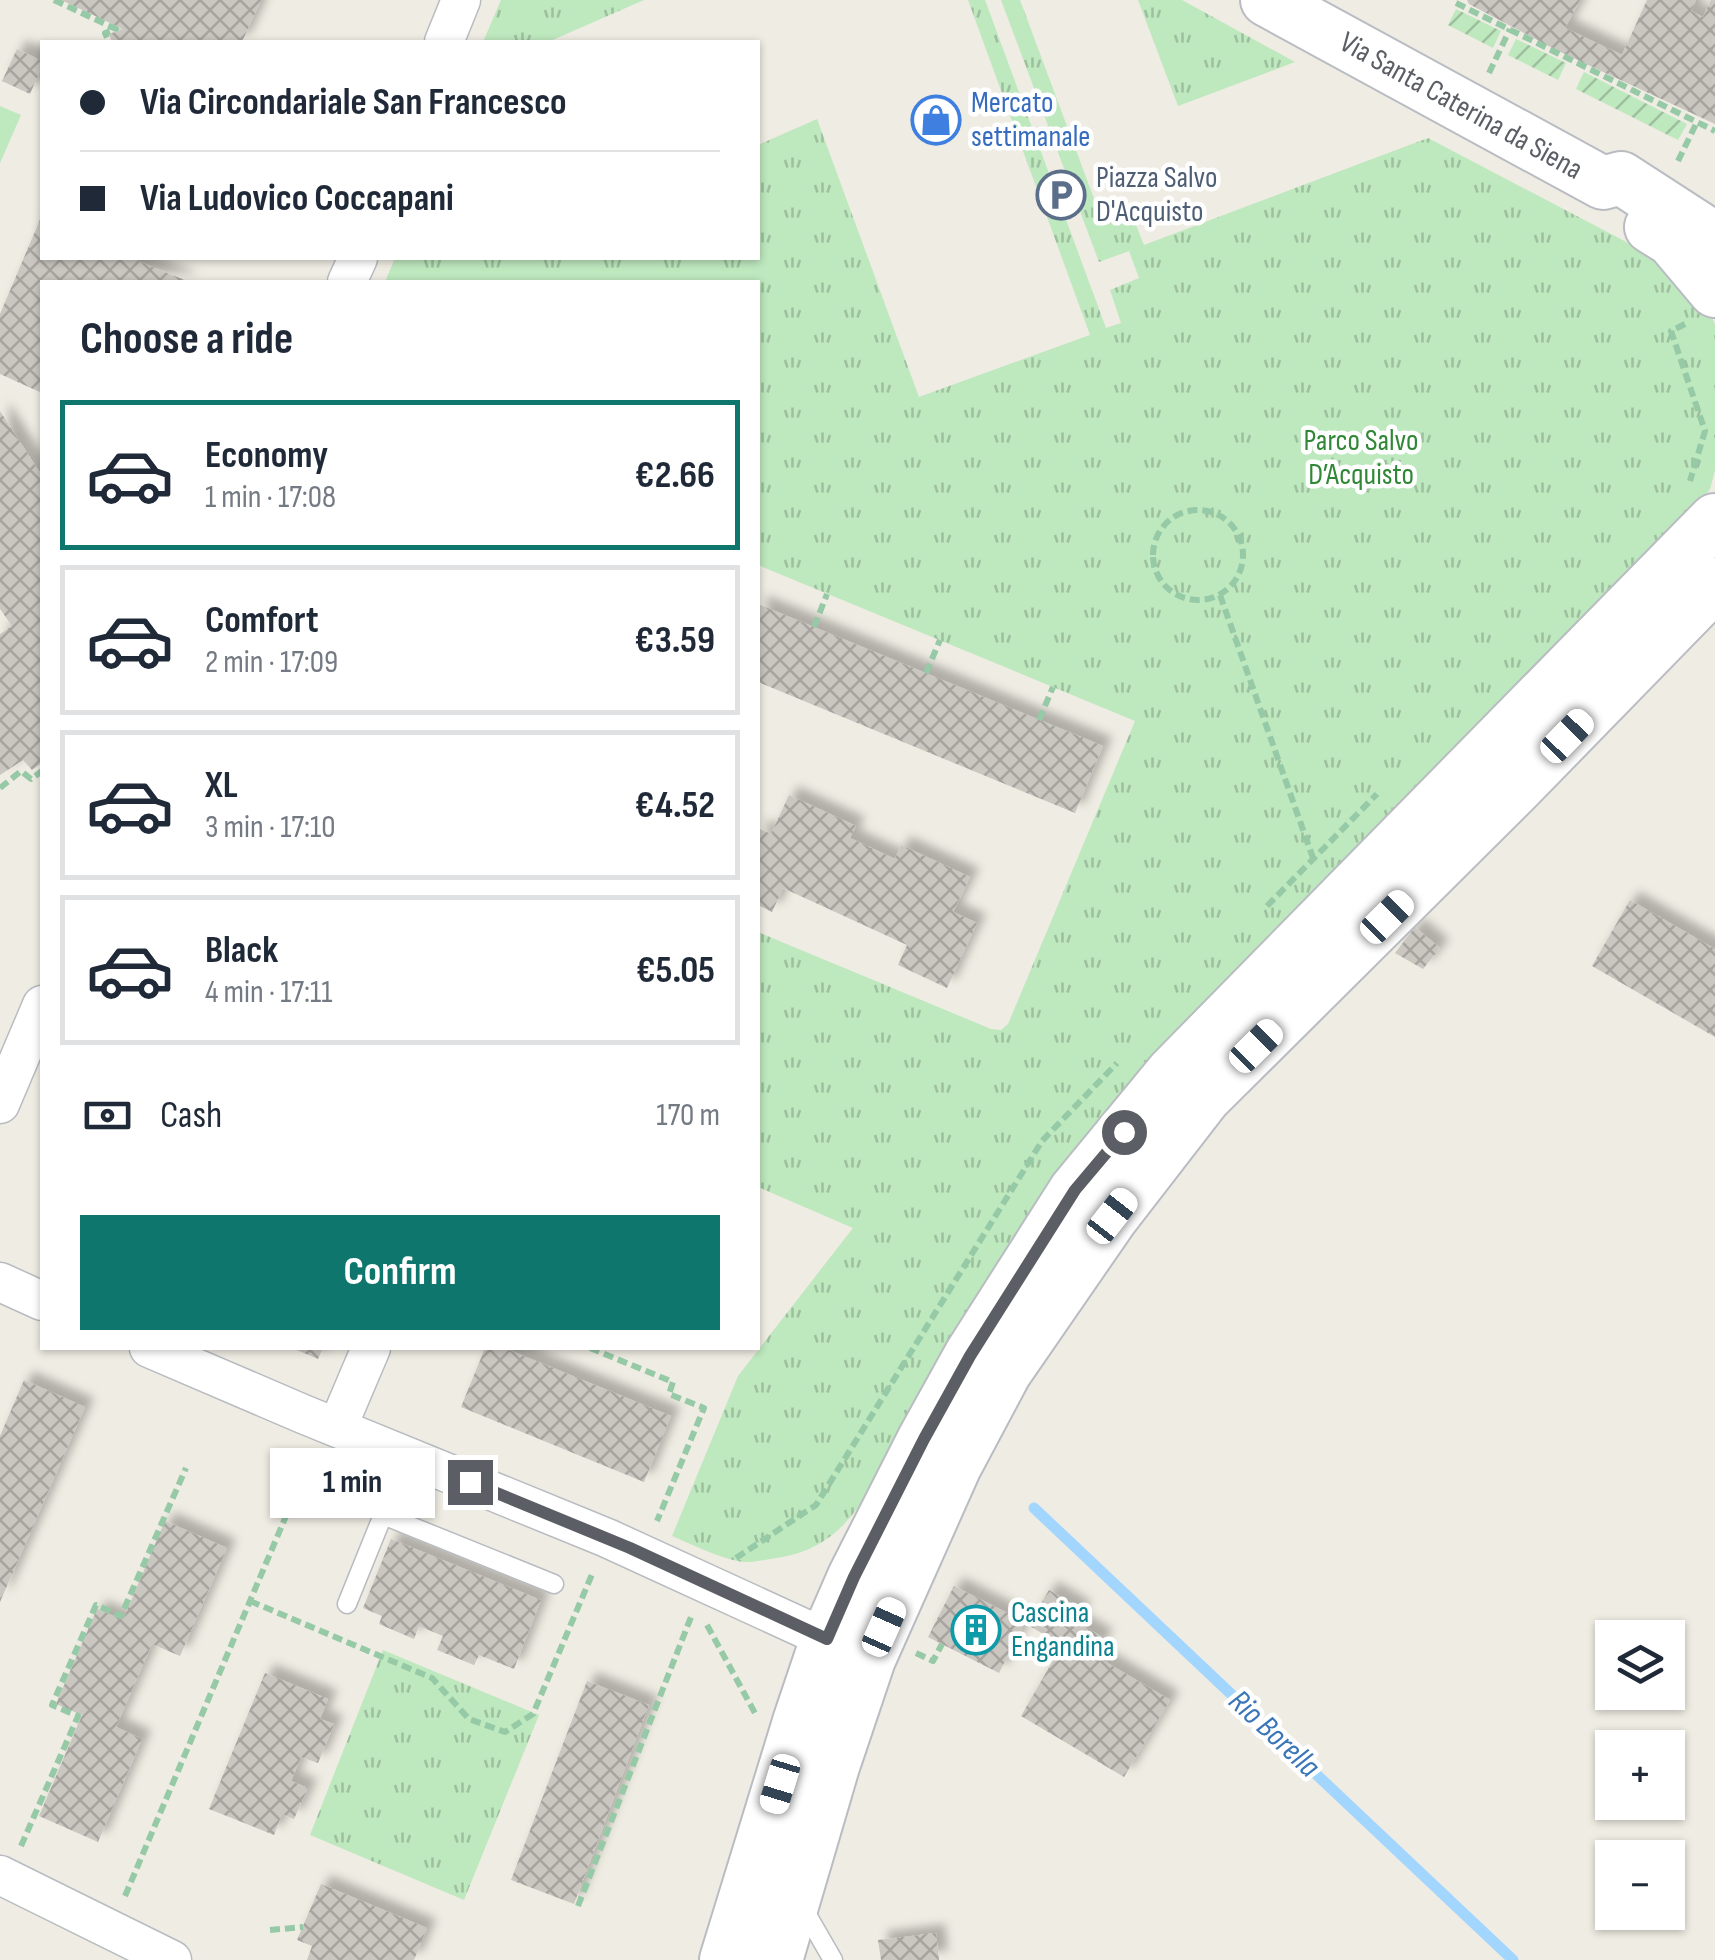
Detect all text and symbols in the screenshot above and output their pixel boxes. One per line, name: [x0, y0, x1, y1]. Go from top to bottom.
street label: Via Santa Caterina da Siena: [1333, 24, 1589, 188]
text: Via Circondariale San Francesco: [140, 80, 567, 125]
place label: Mercato settimanale: [971, 85, 1090, 155]
shop icon: Mercato settimanale: [910, 94, 962, 146]
place label: Piazza Salvo D'Acquisto: [1096, 160, 1217, 230]
parking icon: Piazza Salvo D'Acquisto: [1035, 169, 1087, 221]
text: Via Ludovico Coccapani: [140, 176, 454, 221]
text: Choose a ride: [80, 312, 293, 367]
park label: Parco Salvo D’Acquisto: [1304, 423, 1418, 493]
icon: car: [85, 430, 175, 520]
text: Economy: [205, 433, 328, 478]
text: €2.66: [635, 453, 715, 498]
text: 1 min · 17:08: [205, 478, 336, 517]
icon: car: [85, 595, 175, 685]
text: Comfort: [205, 598, 319, 643]
text: €3.59: [635, 618, 715, 663]
text: 2 min · 17:09: [205, 643, 338, 682]
car: [1535, 704, 1599, 768]
icon: car: [85, 760, 175, 850]
text: XL: [205, 763, 238, 808]
text: €4.52: [635, 783, 715, 828]
text: 3 min · 17:10: [205, 808, 335, 847]
car: [1355, 885, 1419, 949]
icon: car: [85, 925, 175, 1015]
text: Black: [205, 928, 278, 973]
text: €5.05: [636, 948, 715, 993]
text: 4 min · 17:11: [205, 973, 332, 1012]
car: [1224, 1014, 1288, 1078]
icon: cash: [80, 1088, 135, 1143]
text: Cash: [160, 1093, 222, 1138]
text: 170 m: [656, 1096, 720, 1135]
route start: [1102, 1110, 1147, 1155]
car: [1082, 1183, 1142, 1249]
button: Confirm: [80, 1215, 720, 1330]
callout: 1 min: [270, 1447, 435, 1517]
route end: [448, 1460, 493, 1505]
text: 1 min: [323, 1463, 382, 1502]
car: [858, 1593, 910, 1661]
place label: Cascina Engandina: [1011, 1595, 1115, 1665]
building icon: Cascina Engandina: [950, 1604, 1002, 1656]
map controls: [1595, 1620, 1685, 1930]
button: layers: [1595, 1620, 1685, 1710]
water label: Rio Borella: [1220, 1682, 1328, 1786]
button: +: [1595, 1730, 1685, 1820]
car: [757, 1751, 803, 1817]
button: −: [1595, 1840, 1685, 1930]

